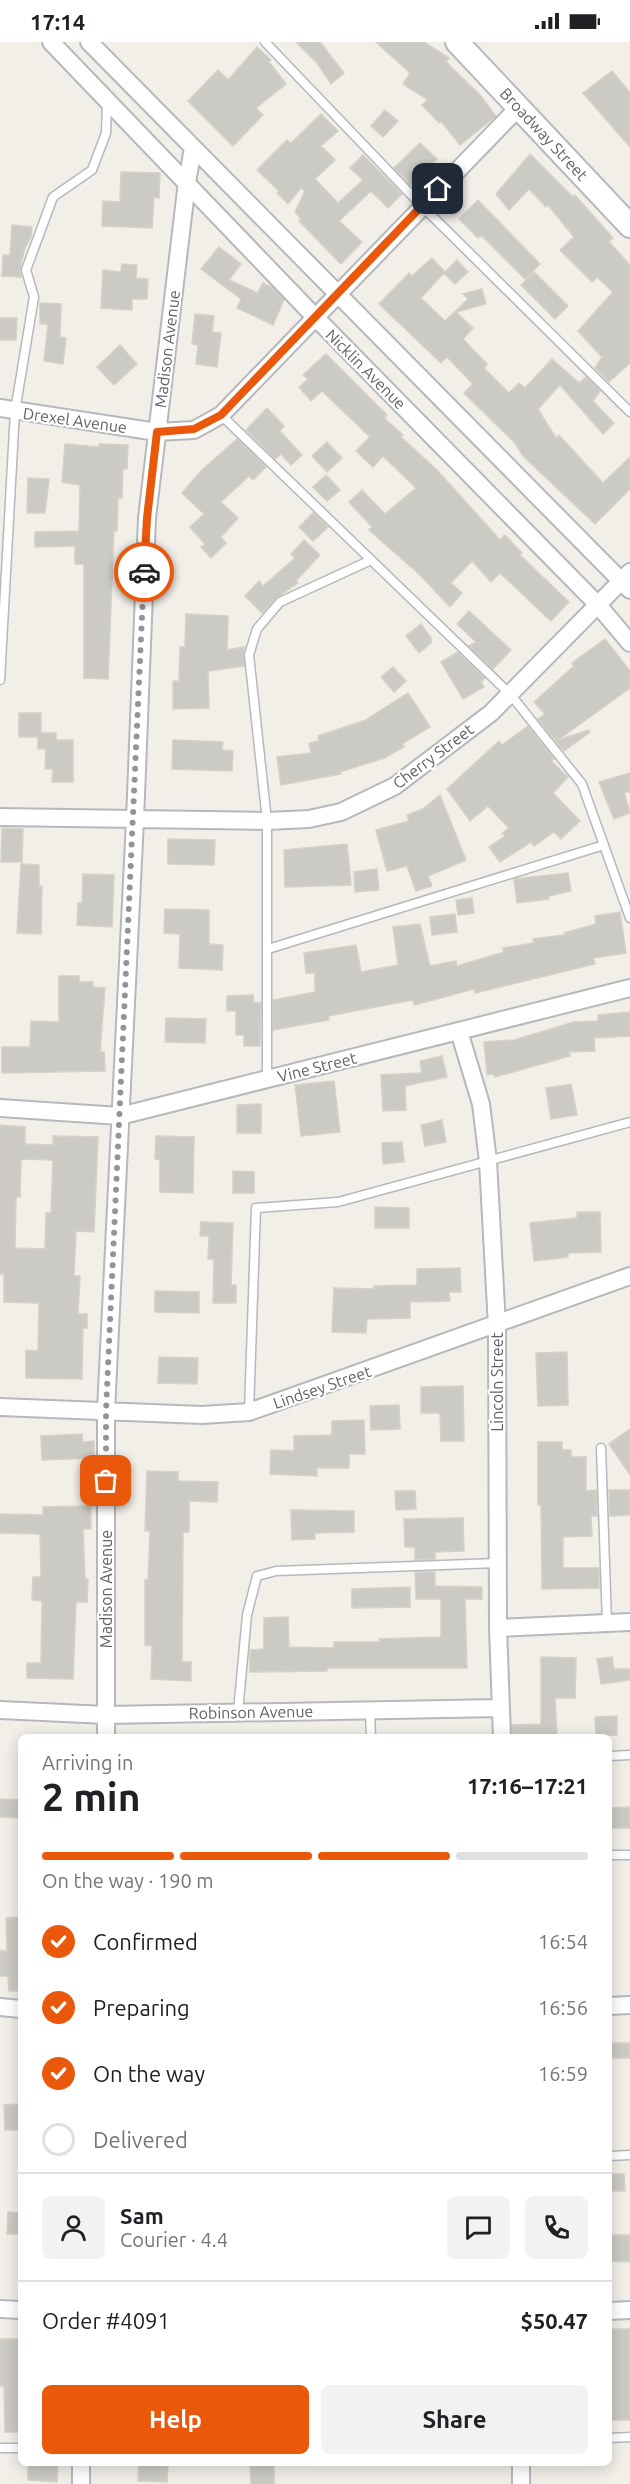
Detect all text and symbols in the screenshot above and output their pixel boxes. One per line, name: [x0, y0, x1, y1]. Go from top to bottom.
text: 17:14: [30, 9, 85, 34]
street label: Broadway Street: [497, 84, 592, 184]
pin: [412, 163, 463, 214]
icon: home: [421, 172, 454, 205]
street label: Madison Avenue: [151, 289, 183, 409]
street label: Nicklin Avenue: [322, 325, 410, 413]
street label: Drexel Avenue: [22, 404, 128, 436]
courier: [114, 542, 174, 602]
icon: car: [128, 556, 161, 589]
street label: Cherry Street: [389, 719, 477, 792]
street label: Vine Street: [276, 1048, 359, 1086]
street label: Lincoln Street: [488, 1332, 506, 1432]
street label: Lindsey Street: [271, 1362, 374, 1412]
pin: [80, 1455, 131, 1506]
icon: bag: [89, 1464, 122, 1497]
street label: Madison Avenue: [97, 1530, 115, 1648]
street label: Robinson Avenue: [189, 1702, 313, 1722]
text: Arriving in: [42, 1751, 133, 1774]
text: 17:16–17:21: [467, 1773, 588, 1798]
text: 2 min: [42, 1775, 141, 1818]
text: On the way · 190 m: [42, 1869, 214, 1892]
icon: check: [42, 1925, 75, 1958]
text: Confirmed: [93, 1929, 198, 1954]
text: 16:54: [538, 1930, 588, 1953]
icon: check: [42, 1991, 75, 2024]
text: Preparing: [93, 1995, 190, 2020]
text: 16:56: [538, 1996, 588, 2019]
icon: check: [42, 2057, 75, 2090]
text: On the way: [93, 2061, 205, 2086]
text: 16:59: [538, 2062, 588, 2085]
text: Delivered: [93, 2127, 188, 2152]
button: person: [42, 2196, 105, 2259]
button: chat: [447, 2196, 510, 2259]
button: phone: [525, 2196, 588, 2259]
text: Sam: [120, 2203, 164, 2228]
text: Courier · 4.4: [120, 2228, 228, 2251]
text: Order #4091: [42, 2308, 170, 2333]
text: $50.47: [521, 2308, 588, 2333]
button: Help: [42, 2385, 309, 2454]
button: Share: [321, 2385, 588, 2454]

